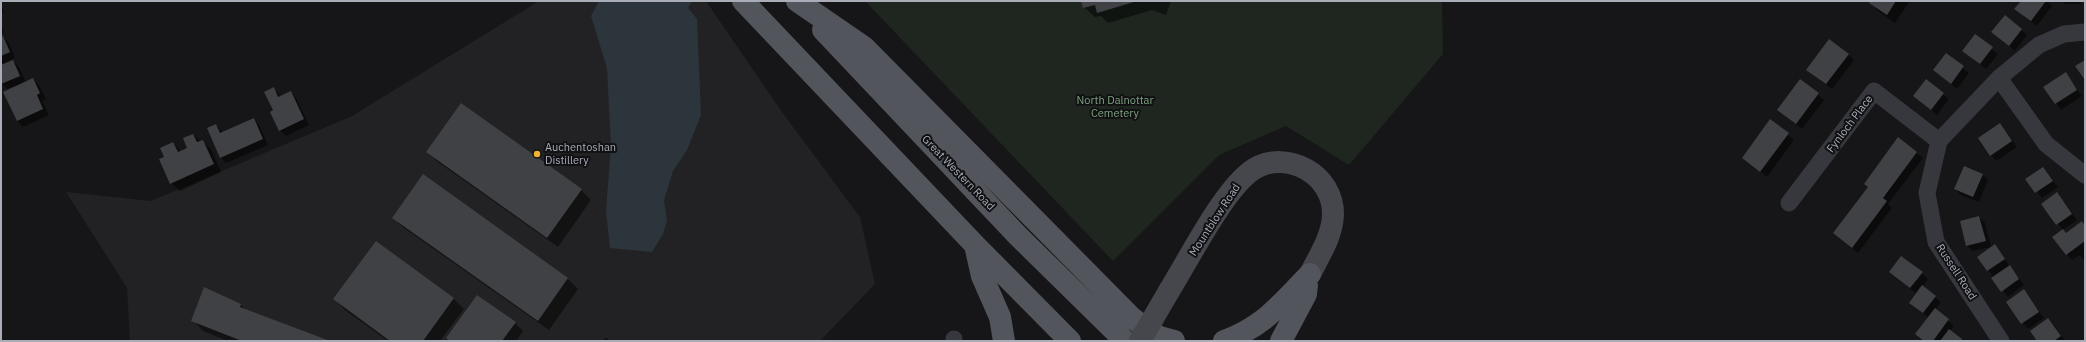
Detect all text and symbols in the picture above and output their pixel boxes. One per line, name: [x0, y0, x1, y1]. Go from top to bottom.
street label: Fynloch Place: [1824, 93, 1876, 155]
park label: North Dalnottar Cemetery: [1077, 94, 1153, 120]
street label: Great Western Road: [919, 133, 997, 213]
place label: Auchentoshan Distillery: [545, 141, 616, 167]
marker: Auchentoshan Distillery: [532, 149, 542, 159]
street label: Mountblow Road: [1187, 181, 1243, 259]
street label: Russell Road: [1933, 242, 1979, 302]

